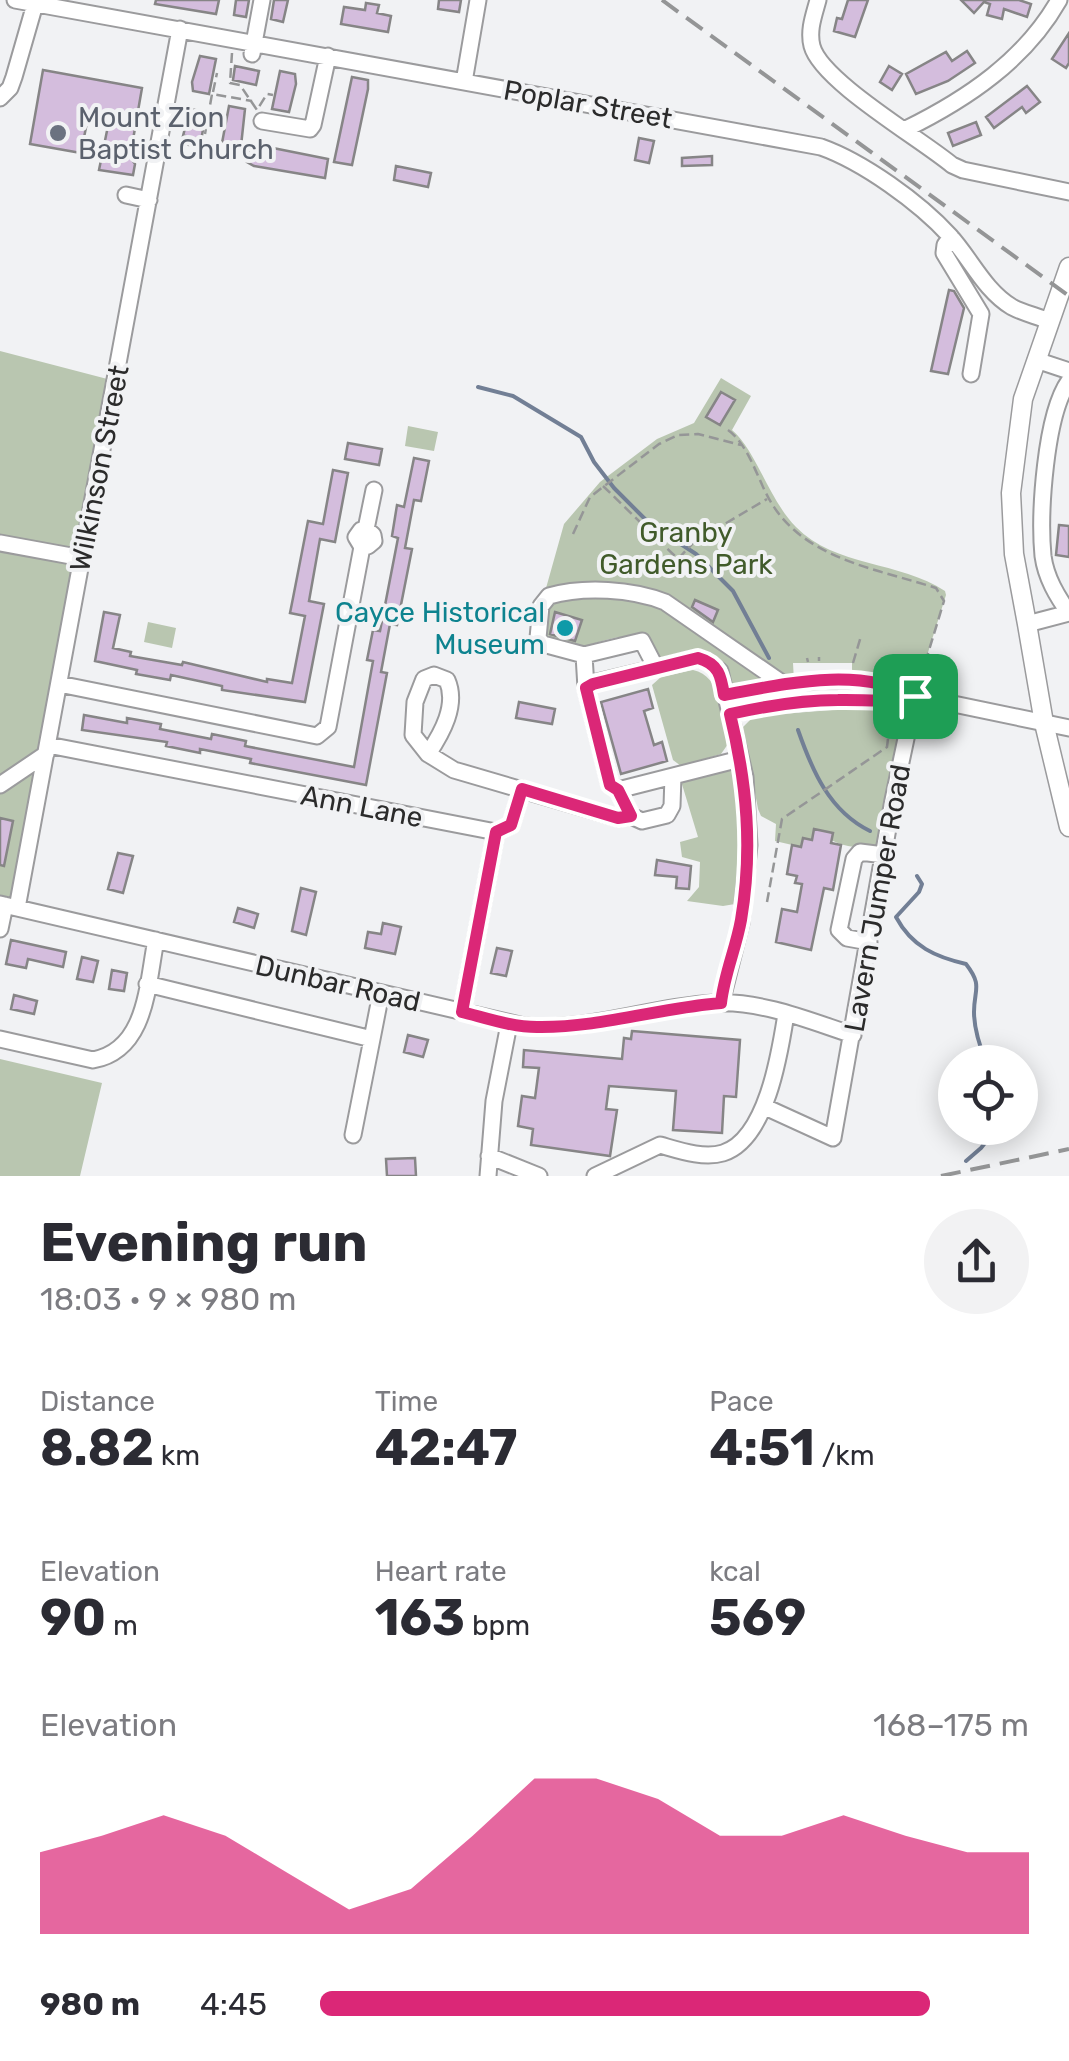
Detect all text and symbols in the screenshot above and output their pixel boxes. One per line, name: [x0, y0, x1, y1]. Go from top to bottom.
street label: Poplar Street: [501, 73, 675, 136]
place label: Mount Zion Baptist Church: [78, 101, 274, 166]
marker: Mount Zion Baptist Church: [47, 122, 69, 144]
street label: Wilkinson Street: [63, 362, 136, 574]
park label: Granby Gardens Park: [599, 516, 773, 581]
place label: Cayce Historical Museum: [335, 596, 545, 661]
marker: Cayce Historical Museum: [554, 617, 576, 639]
pin: [873, 654, 958, 739]
icon: arrive: [888, 669, 943, 724]
street label: Lavern Jumper Road: [838, 762, 917, 1034]
street label: Ann Lane: [298, 779, 426, 834]
street label: Dunbar Road: [252, 948, 424, 1019]
map controls: [938, 1045, 1038, 1145]
button: locate: [938, 1045, 1038, 1145]
button: share: [924, 1209, 1029, 1314]
text: Evening run: [40, 1210, 368, 1275]
text: 18:03 · 9 × 980 m: [40, 1280, 297, 1318]
text: Distance: [40, 1385, 155, 1418]
text: Time: [375, 1385, 438, 1418]
text: Pace: [709, 1385, 774, 1418]
text: 8.82: [40, 1418, 154, 1478]
text: 42:47: [375, 1418, 518, 1478]
text: 4:51: [709, 1418, 815, 1478]
text: km: [154, 1439, 200, 1472]
text: /km: [815, 1439, 875, 1472]
text: Elevation: [40, 1555, 160, 1588]
text: Heart rate: [375, 1555, 507, 1588]
text: kcal: [709, 1555, 761, 1588]
text: 90: [40, 1588, 106, 1648]
text: 163: [375, 1588, 465, 1648]
text: 569: [709, 1588, 806, 1648]
text: m: [106, 1609, 138, 1642]
text: bpm: [465, 1609, 530, 1642]
text: Elevation: [40, 1706, 177, 1744]
text: 168–175 m: [873, 1706, 1029, 1744]
text: 980 m: [40, 1985, 140, 2023]
text: 4:45: [200, 1985, 267, 2023]

